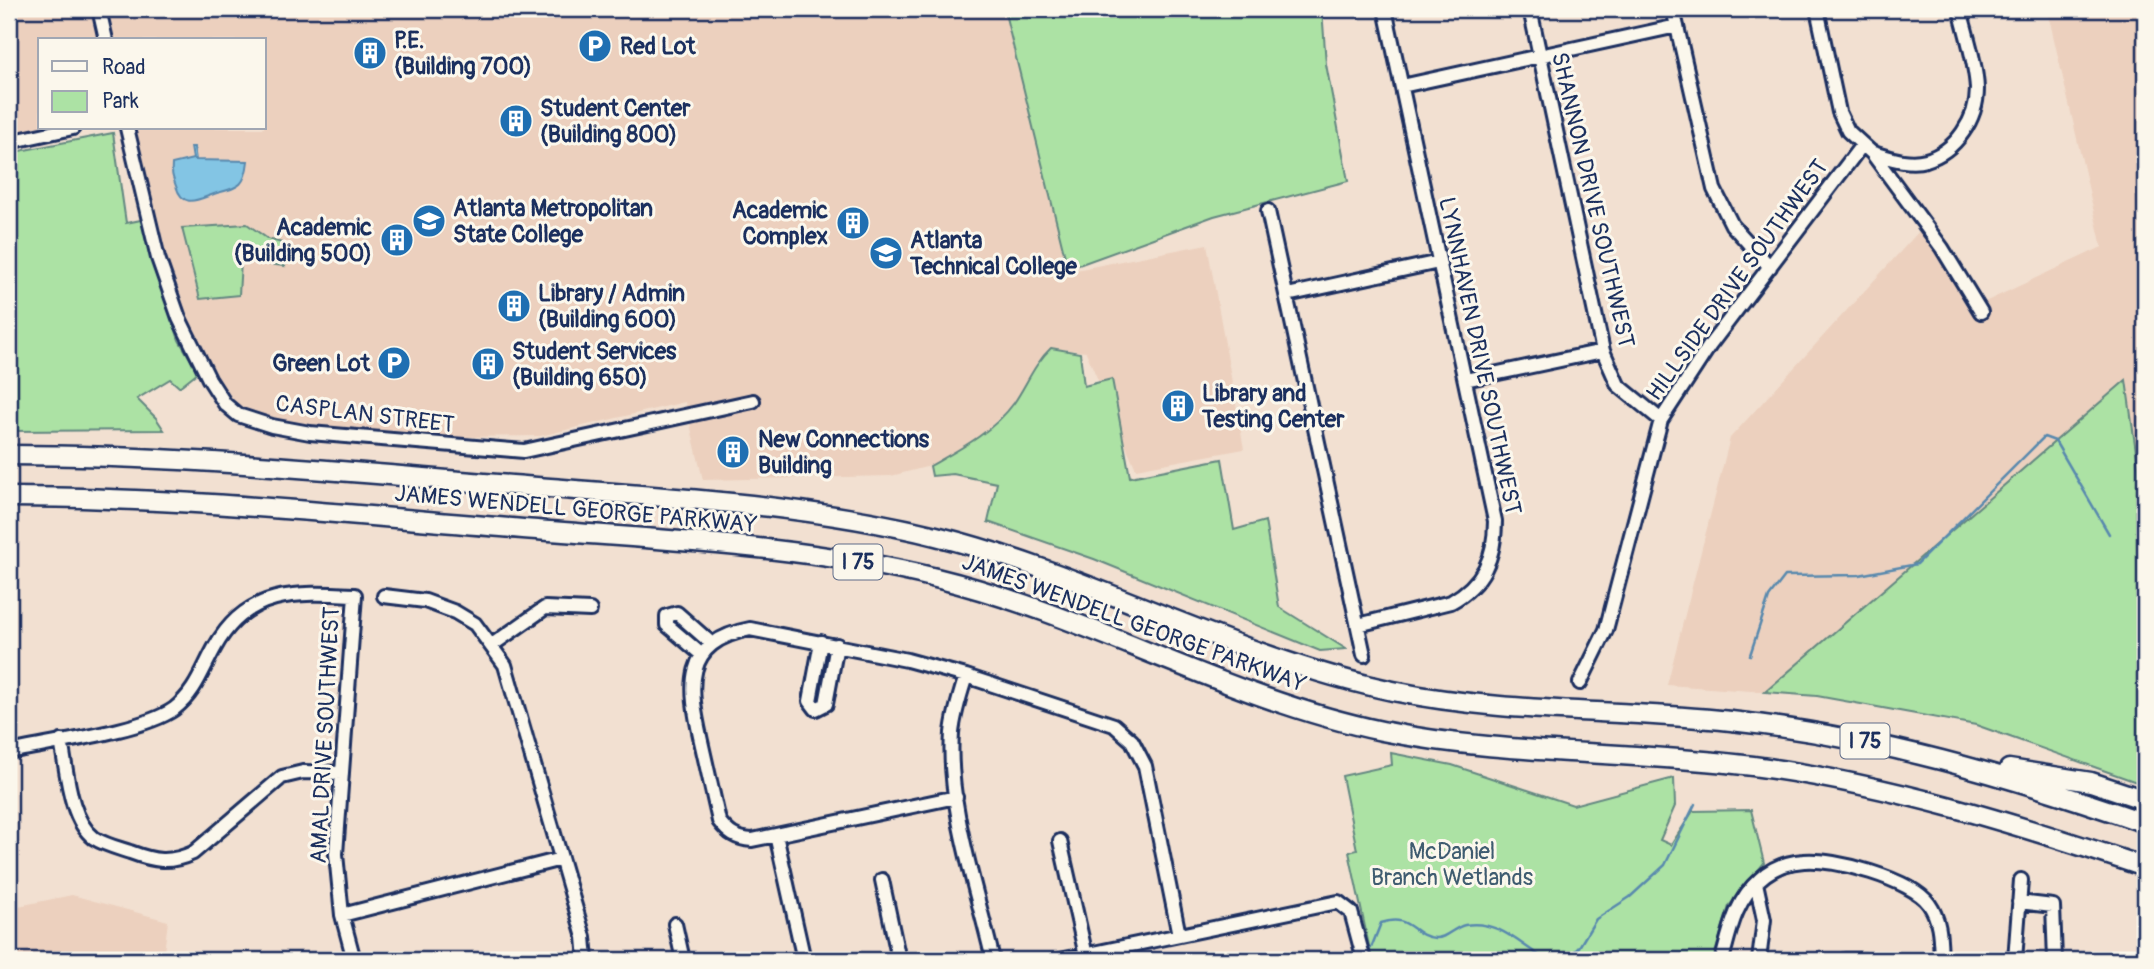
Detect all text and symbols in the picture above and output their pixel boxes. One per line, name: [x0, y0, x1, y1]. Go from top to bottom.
place label: P.E. (Building 700): [394, 26, 532, 81]
parking icon: Red Lot: [576, 27, 614, 65]
place label: Red Lot: [620, 32, 696, 61]
building icon: P.E. (Building 700): [351, 34, 389, 72]
legend: [38, 38, 266, 130]
street label: SHANNON DRIVE SOUTHWEST: [1545, 49, 1641, 351]
text: Road: [102, 54, 146, 81]
text: Park: [102, 88, 139, 115]
place label: Student Center (Building 800): [540, 94, 691, 149]
building icon: Student Center (Building 800): [497, 102, 535, 140]
street label: HILLSIDE DRIVE SOUTHWEST: [1640, 153, 1835, 406]
place label: Atlanta Metropolitan State College: [453, 194, 653, 249]
street label: LYNNHAVEN DRIVE SOUTHWEST: [1432, 195, 1528, 518]
place label: Academic Complex: [732, 196, 828, 251]
school or university icon: Atlanta Metropolitan State College: [410, 202, 448, 240]
building icon: Academic Complex: [834, 204, 872, 242]
place label: Academic (Building 500): [234, 213, 372, 268]
building icon: Academic (Building 500): [378, 221, 416, 259]
place label: Atlanta Technical College: [909, 226, 1078, 281]
school or university icon: Atlanta Technical College: [867, 234, 905, 272]
place label: Library / Admin (Building 600): [538, 279, 685, 334]
building icon: Library / Admin (Building 600): [495, 287, 533, 325]
place label: Student Services (Building 650): [512, 337, 677, 392]
parking icon: Green Lot: [375, 344, 413, 382]
building icon: Student Services (Building 650): [469, 345, 507, 383]
place label: Green Lot: [272, 349, 371, 378]
place label: Library and Testing Center: [1201, 379, 1345, 434]
building icon: Library and Testing Center: [1159, 387, 1197, 425]
street label: CASPLAN STREET: [274, 389, 456, 439]
place label: New Connections Building: [758, 425, 930, 480]
building icon: New Connections Building: [714, 433, 752, 471]
street label: JAMES WENDELL GEORGE PARKWAY: [393, 479, 759, 539]
road number: I 75: [834, 544, 882, 580]
street label: JAMES WENDELL GEORGE PARKWAY: [958, 547, 1310, 699]
street label: AMAL DRIVE SOUTHWEST: [304, 605, 346, 864]
road number: I 75: [1840, 724, 1890, 758]
park label: McDaniel Branch Wetlands: [1371, 837, 1533, 892]

